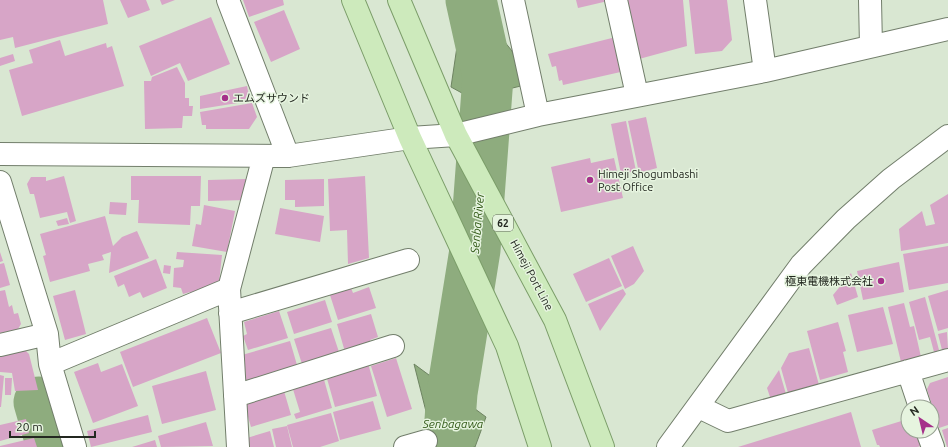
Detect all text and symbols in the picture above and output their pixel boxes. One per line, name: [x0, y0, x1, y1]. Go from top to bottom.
place label: エムズサウンド: [233, 92, 310, 104]
marker: エムズサウンド: [220, 93, 230, 103]
place label: Himeji Shogumbashi Post Office: [598, 168, 698, 193]
marker: Himeji Shogumbashi Post Office: [585, 175, 595, 185]
water label: Senba River: [468, 191, 486, 255]
road number: 62: [493, 215, 513, 231]
street label: Himeji Port Line: [508, 238, 556, 312]
place label: 極東電機株式会社: [785, 275, 873, 287]
marker: 極東電機株式会社: [876, 276, 886, 286]
north arrow: [900, 399, 940, 439]
text: N: [907, 404, 921, 418]
scale bar: [10, 413, 95, 439]
water label: Senbagawa: [422, 417, 484, 430]
text: 20 m: [16, 420, 43, 433]

